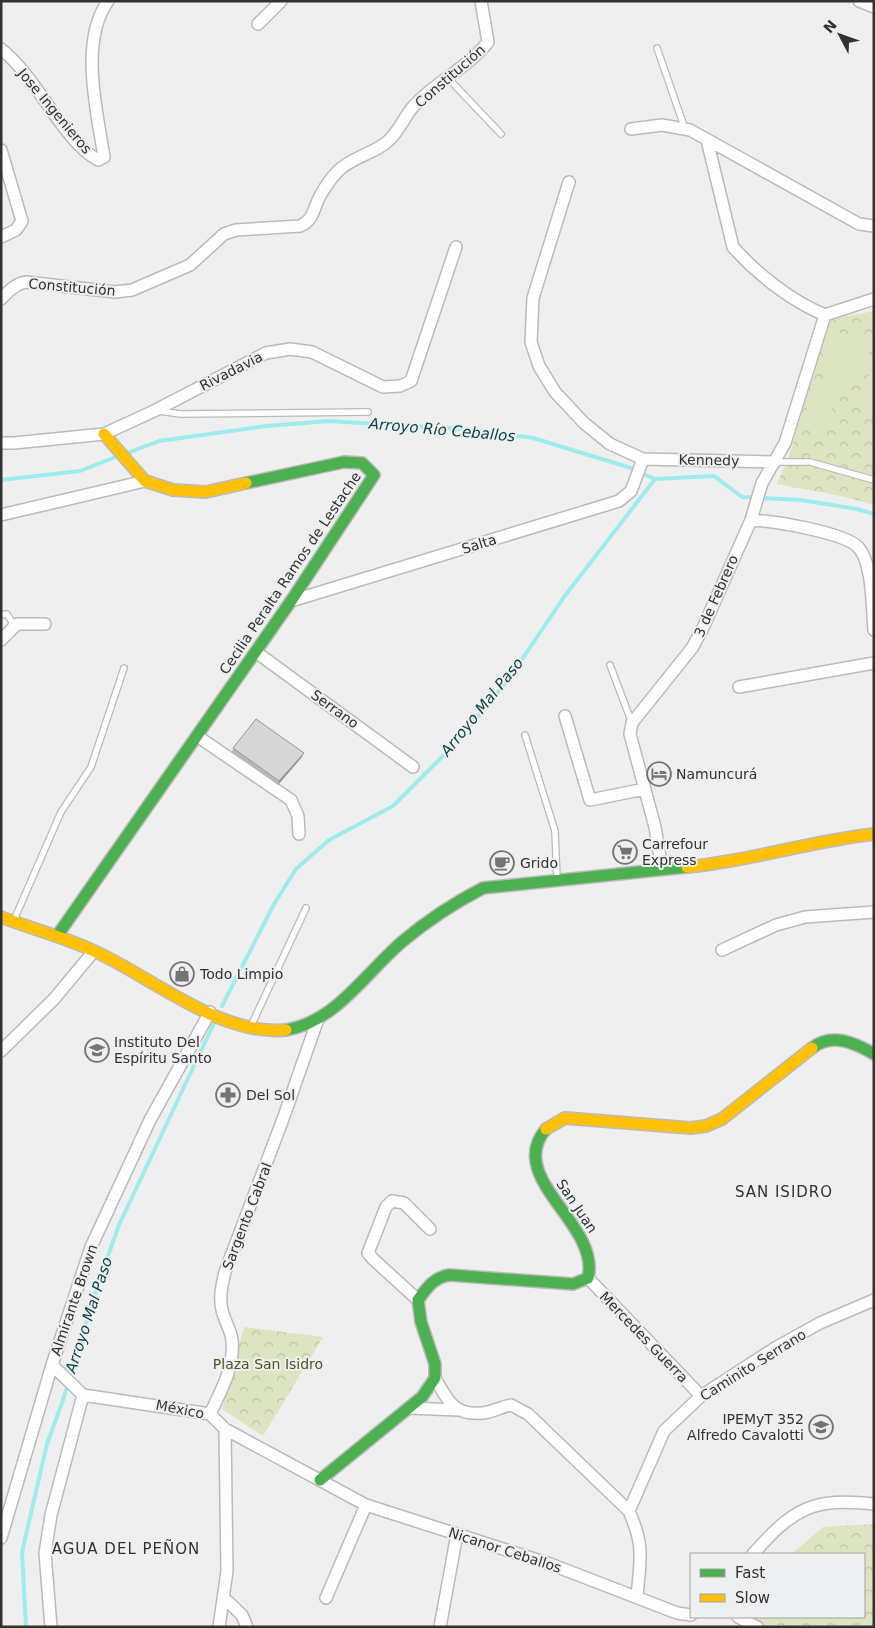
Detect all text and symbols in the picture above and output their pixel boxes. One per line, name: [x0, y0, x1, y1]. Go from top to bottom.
north arrow: [815, 10, 865, 60]
text: N: [820, 17, 840, 36]
street label: Constitución: [412, 41, 488, 111]
street label: Jose Ingenieros: [14, 64, 95, 157]
street label: Constitución: [28, 275, 116, 299]
street label: Rivadavia: [197, 348, 265, 394]
water label: Arroyo Río Ceballos: [367, 415, 516, 445]
street label: Kennedy: [679, 451, 739, 469]
street label: Cecilia Peralta Ramos de Lestache: [216, 469, 364, 677]
street label: Salta: [460, 531, 498, 557]
street label: 3 de Febrero: [691, 552, 741, 640]
water label: Arroyo Mal Paso: [436, 654, 527, 760]
street label: Serrano: [308, 686, 362, 732]
hotel icon: Namuncurá: [646, 761, 672, 787]
place label: Namuncurá: [676, 766, 757, 782]
place label: Carrefour Express: [642, 836, 708, 868]
supermarket icon: Carrefour Express: [612, 839, 638, 865]
cafe icon: Grido: [489, 850, 515, 876]
place label: Grido: [520, 855, 558, 871]
shop icon: Todo Limpio: [169, 961, 195, 987]
place label: Todo Limpio: [199, 966, 283, 982]
place label: Instituto Del Espíritu Santo: [114, 1034, 212, 1066]
school or university icon: Instituto Del Espíritu Santo: [84, 1037, 110, 1063]
pharmacy icon: Del Sol: [215, 1082, 241, 1108]
place label: Del Sol: [246, 1087, 295, 1103]
street label: Sargento Cabral: [219, 1160, 275, 1272]
street label: San Juan: [553, 1176, 601, 1236]
district label: SAN ISIDRO: [735, 1183, 833, 1201]
street label: Almirante Brown: [47, 1242, 101, 1358]
water label: Arroyo Mal Paso: [61, 1255, 116, 1376]
street label: Mercedes Guerra: [597, 1288, 691, 1386]
street label: Caminito Serrano: [697, 1326, 809, 1404]
park label: Plaza San Isidro: [213, 1356, 323, 1372]
street label: México: [154, 1396, 206, 1422]
place label: IPEMyT 352 Alfredo Cavalotti: [687, 1411, 804, 1443]
school or university icon: IPEMyT 352 Alfredo Cavalotti: [808, 1414, 834, 1440]
street label: Nicanor Ceballos: [447, 1524, 563, 1576]
district label: AGUA DEL PEÑON: [52, 1539, 200, 1558]
legend: [690, 1553, 865, 1618]
text: Fast: [735, 1564, 765, 1582]
text: Slow: [735, 1589, 770, 1607]

